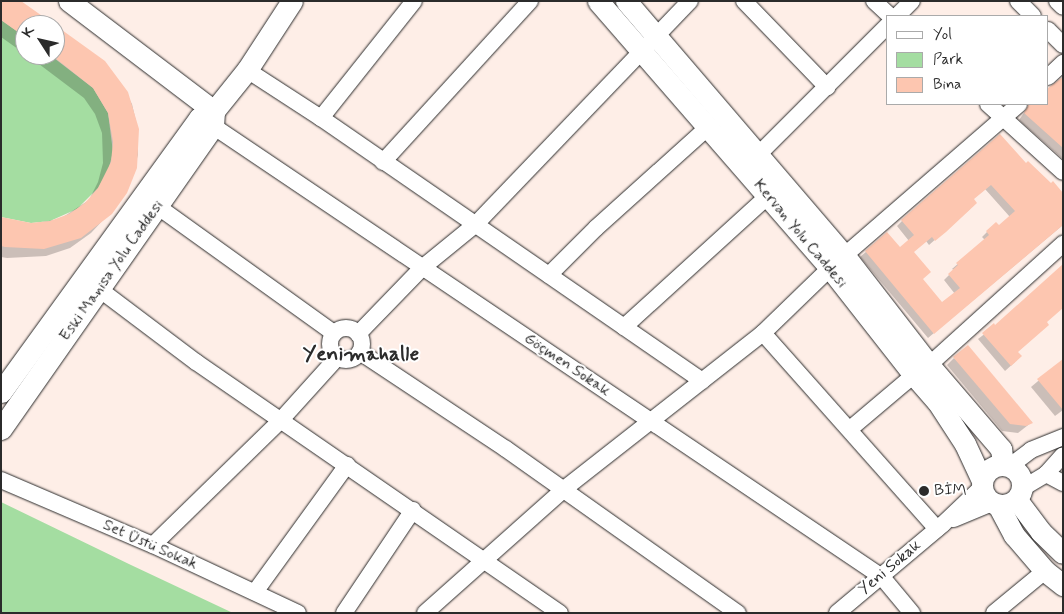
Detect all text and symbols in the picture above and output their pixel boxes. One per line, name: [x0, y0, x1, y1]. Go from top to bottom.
north arrow: [15, 15, 65, 65]
legend: [886, 15, 1049, 105]
text: K: [18, 23, 39, 41]
text: Yol: [933, 25, 952, 45]
text: Park: [933, 50, 963, 70]
text: Bina: [933, 75, 961, 95]
street label: Kervan Yolu Caddesi: [749, 175, 851, 293]
street label: Eski Manisa Yolu Caddesi: [54, 195, 170, 347]
street label: Göçmen Sokak: [521, 330, 613, 400]
district label: Yenimahalle: [303, 341, 419, 367]
place label: BİM: [934, 481, 967, 501]
marker: BİM: [918, 485, 930, 497]
street label: Set Üstü Sokak: [100, 516, 200, 574]
street label: Yeni Sokak: [855, 536, 925, 600]

